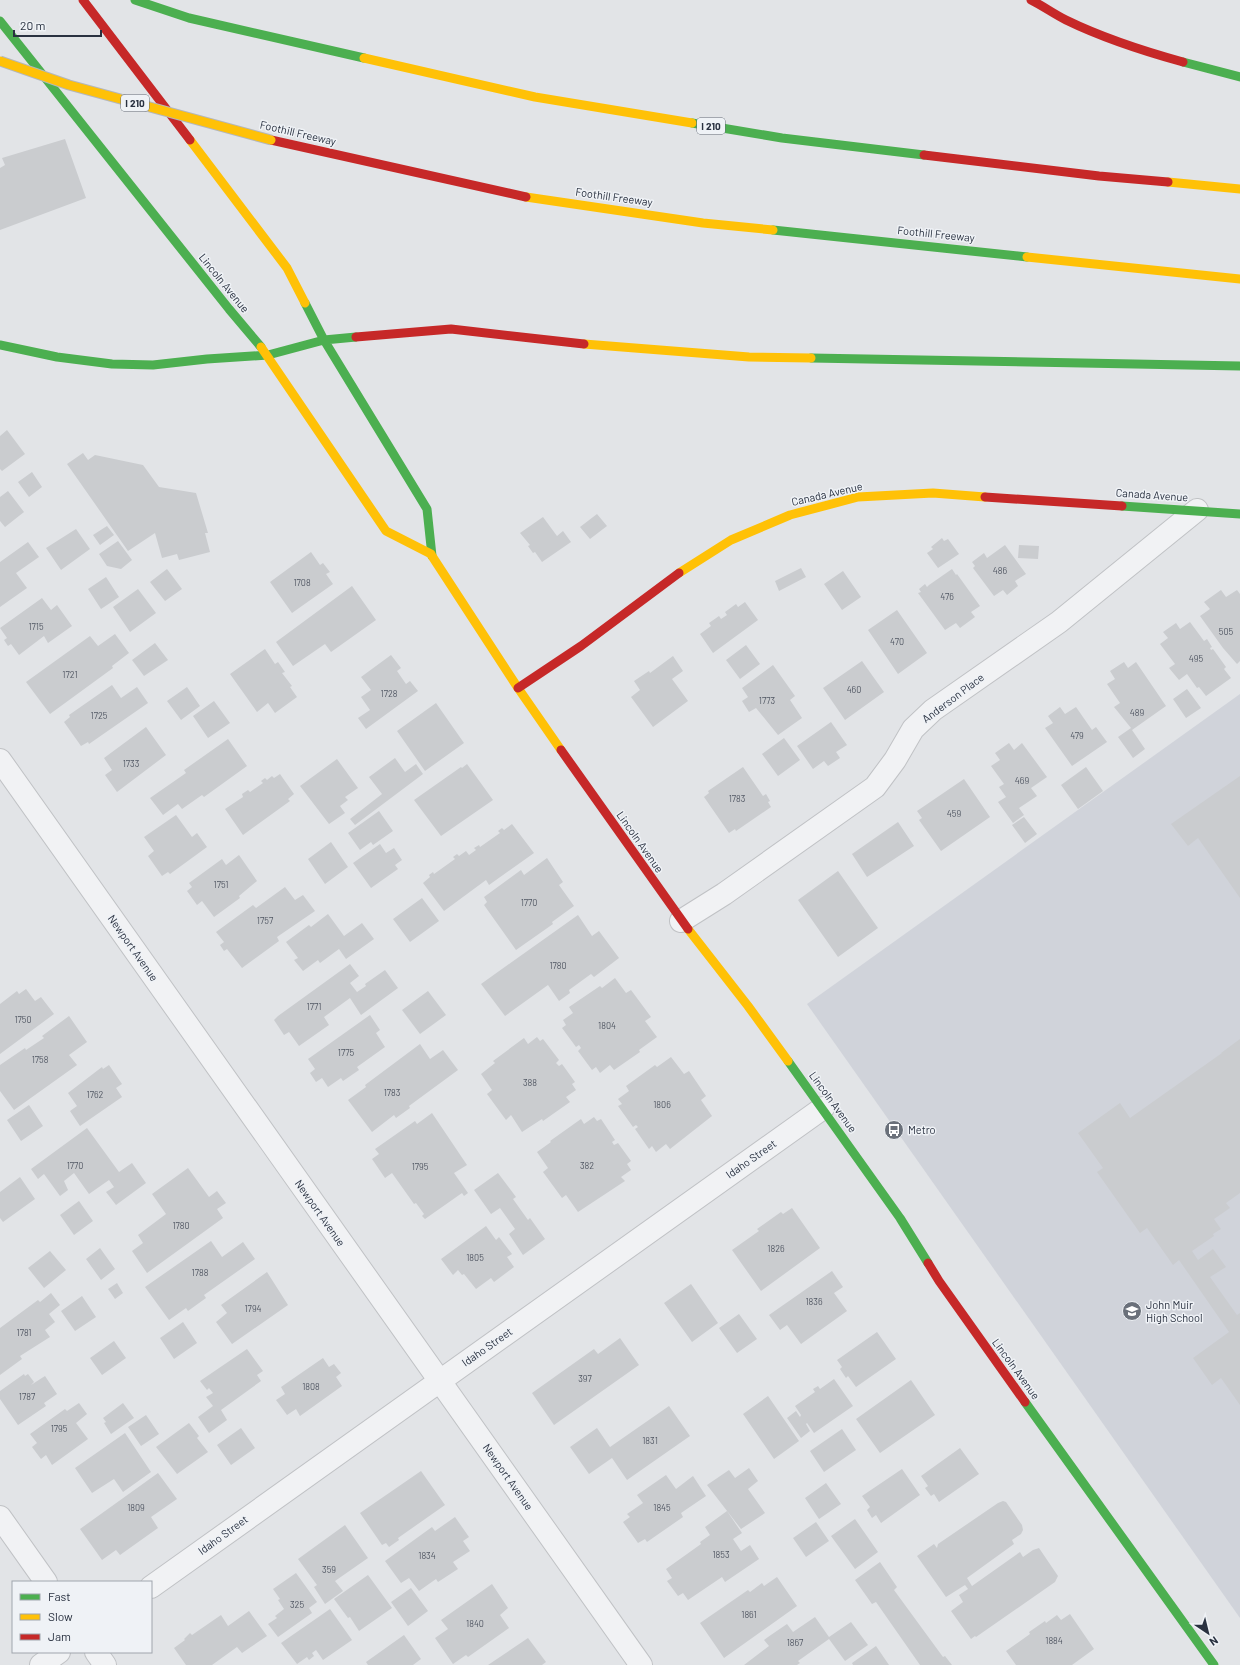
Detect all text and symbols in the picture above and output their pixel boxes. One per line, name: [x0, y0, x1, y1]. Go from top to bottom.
scale bar: [14, 12, 101, 38]
text: 20 m: [20, 18, 46, 32]
road number: I 210: [121, 95, 149, 111]
street label: Foothill Freeway: [259, 117, 337, 148]
road number: I 210: [697, 118, 725, 134]
street label: Foothill Freeway: [575, 185, 654, 208]
street label: Foothill Freeway: [897, 223, 975, 244]
street label: Lincoln Avenue: [197, 251, 252, 315]
street label: Canada Avenue: [790, 479, 864, 508]
street label: Canada Avenue: [1115, 485, 1189, 504]
house number: 486: [993, 565, 1007, 576]
house number: 1708: [293, 577, 311, 588]
house number: 476: [940, 591, 954, 602]
house number: 1715: [28, 621, 44, 632]
house number: 505: [1219, 626, 1234, 637]
house number: 470: [890, 636, 904, 647]
house number: 495: [1189, 653, 1204, 664]
house number: 1721: [62, 669, 78, 680]
street label: Anderson Place: [919, 670, 986, 725]
house number: 460: [847, 684, 861, 695]
house number: 1728: [381, 688, 398, 699]
house number: 1773: [759, 695, 776, 706]
house number: 489: [1130, 707, 1144, 718]
house number: 1725: [91, 710, 108, 721]
house number: 479: [1070, 730, 1084, 741]
house number: 1733: [123, 758, 140, 769]
house number: 469: [1015, 775, 1029, 786]
house number: 1783: [729, 793, 746, 804]
street label: Lincoln Avenue: [614, 808, 667, 875]
house number: 459: [947, 808, 961, 819]
house number: 1751: [214, 879, 228, 890]
house number: 1770: [521, 897, 537, 908]
street label: Newport Avenue: [106, 912, 161, 984]
house number: 1757: [257, 915, 274, 926]
house number: 1780: [549, 960, 567, 971]
house number: 1771: [307, 1001, 321, 1012]
house number: 1750: [14, 1014, 32, 1025]
house number: 1804: [598, 1020, 616, 1031]
house number: 1775: [338, 1047, 355, 1058]
house number: 1758: [32, 1054, 49, 1065]
street label: Lincoln Avenue: [807, 1069, 860, 1135]
house number: 388: [523, 1077, 537, 1088]
house number: 1783: [384, 1087, 401, 1098]
house number: 1762: [87, 1089, 104, 1100]
house number: 1806: [653, 1099, 671, 1110]
bus stop icon: Metro: [883, 1119, 905, 1141]
place label: Metro: [908, 1123, 936, 1136]
street label: Idaho Street: [723, 1136, 778, 1181]
house number: 1770: [67, 1160, 83, 1171]
house number: 382: [580, 1160, 594, 1171]
house number: 1795: [412, 1161, 429, 1172]
street label: Newport Avenue: [293, 1177, 348, 1249]
house number: 1780: [172, 1220, 190, 1231]
house number: 1826: [767, 1243, 785, 1254]
house number: 1805: [466, 1252, 484, 1263]
house number: 1788: [192, 1267, 209, 1278]
house number: 1836: [805, 1296, 823, 1307]
place label: John Muir High School: [1146, 1298, 1203, 1324]
school or university icon: John Muir High School: [1121, 1300, 1143, 1322]
house number: 1794: [244, 1303, 262, 1314]
street label: Idaho Street: [459, 1324, 514, 1369]
house number: 1781: [17, 1327, 32, 1338]
street label: Lincoln Avenue: [990, 1336, 1043, 1402]
house number: 397: [578, 1373, 593, 1384]
house number: 1808: [302, 1381, 320, 1392]
house number: 1787: [19, 1391, 36, 1402]
house number: 1795: [51, 1423, 68, 1434]
house number: 1831: [642, 1435, 658, 1446]
street label: Newport Avenue: [481, 1441, 536, 1513]
house number: 1809: [127, 1502, 145, 1513]
house number: 1845: [653, 1502, 671, 1513]
street label: Idaho Street: [195, 1512, 250, 1557]
house number: 1853: [712, 1549, 730, 1560]
house number: 1834: [418, 1550, 436, 1561]
house number: 359: [322, 1564, 336, 1575]
legend: [12, 1581, 152, 1653]
text: Fast: [48, 1589, 71, 1603]
house number: 325: [290, 1599, 304, 1610]
text: Slow: [48, 1609, 73, 1623]
house number: 1861: [741, 1609, 757, 1620]
north arrow: [1188, 1613, 1228, 1653]
house number: 1840: [466, 1618, 484, 1629]
text: Jam: [48, 1629, 71, 1643]
text: N: [1207, 1634, 1221, 1649]
house number: 1884: [1045, 1635, 1063, 1646]
house number: 1867: [787, 1637, 804, 1648]

